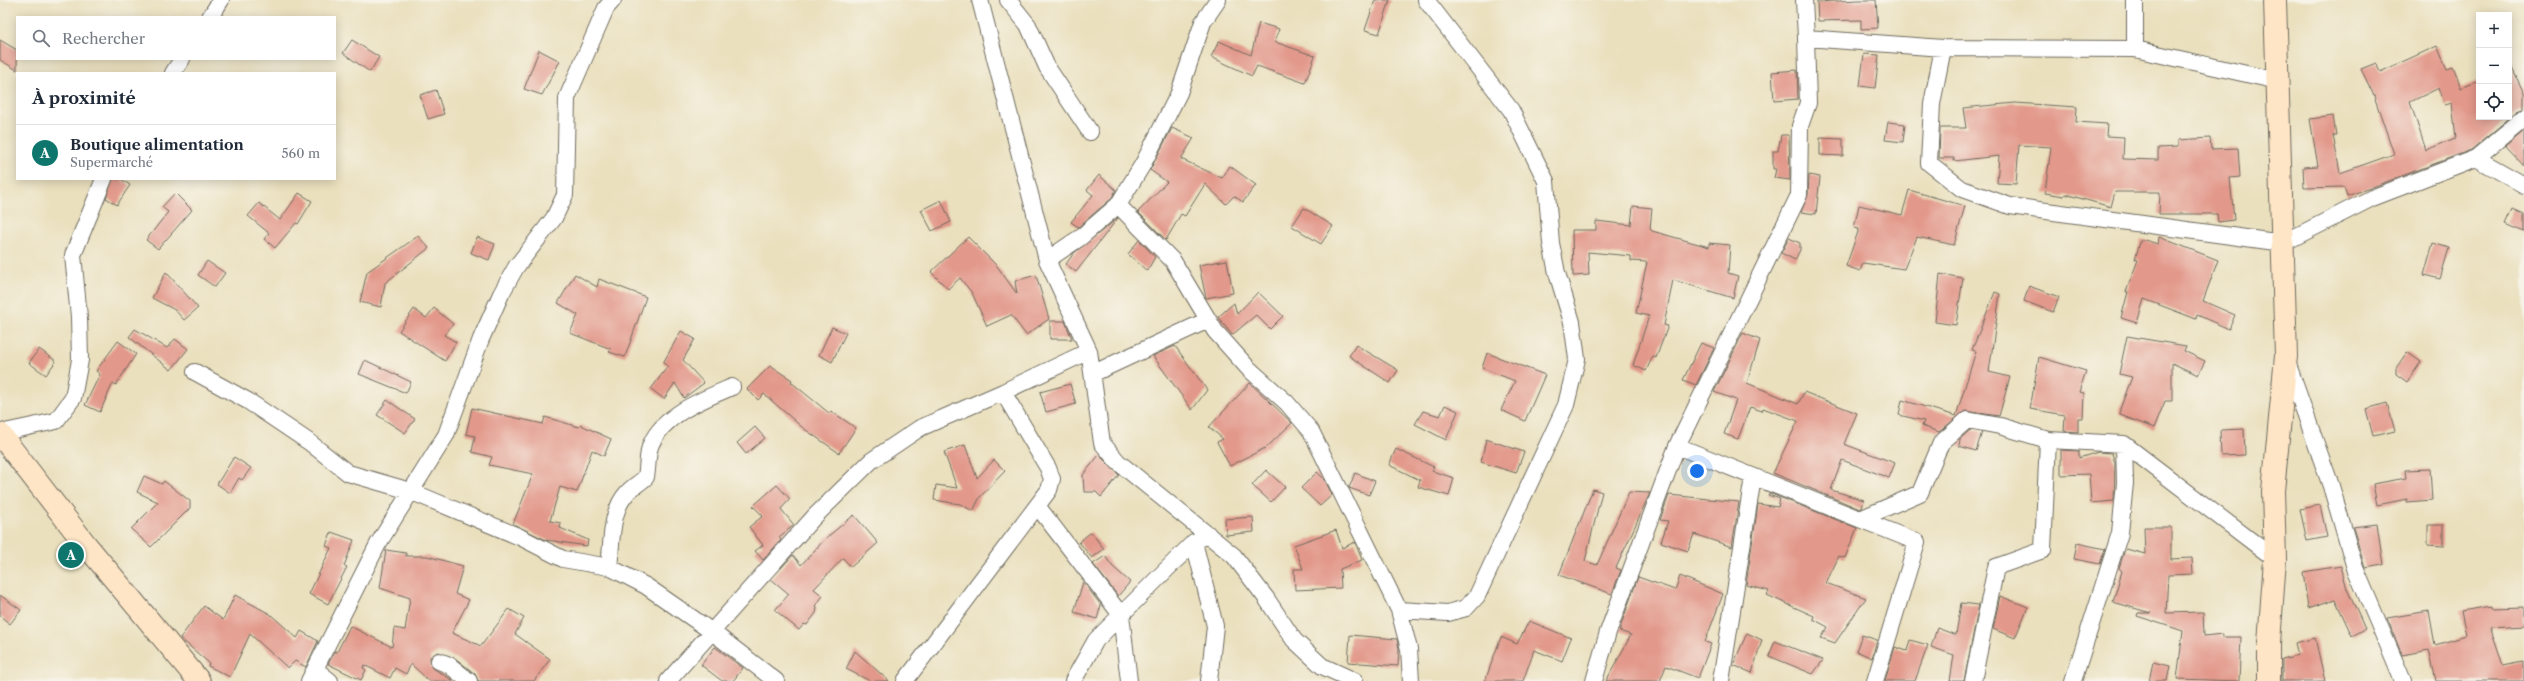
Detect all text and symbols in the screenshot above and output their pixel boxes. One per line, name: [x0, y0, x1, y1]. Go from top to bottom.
map controls: [2476, 12, 2512, 120]
button: +: [2476, 12, 2512, 48]
search box: [16, 16, 336, 60]
icon: search: [30, 27, 52, 49]
text: Rechercher: [62, 29, 145, 48]
button: −: [2476, 48, 2512, 84]
button: locate: [2476, 84, 2512, 120]
text: À proximité: [32, 88, 136, 108]
text: Boutique alimentation: [70, 135, 244, 154]
text: A: [40, 145, 50, 161]
text: 560 m: [282, 145, 320, 161]
text: Supermarché: [70, 154, 153, 170]
your location: [1687, 461, 1707, 481]
pin: A: [58, 540, 84, 570]

